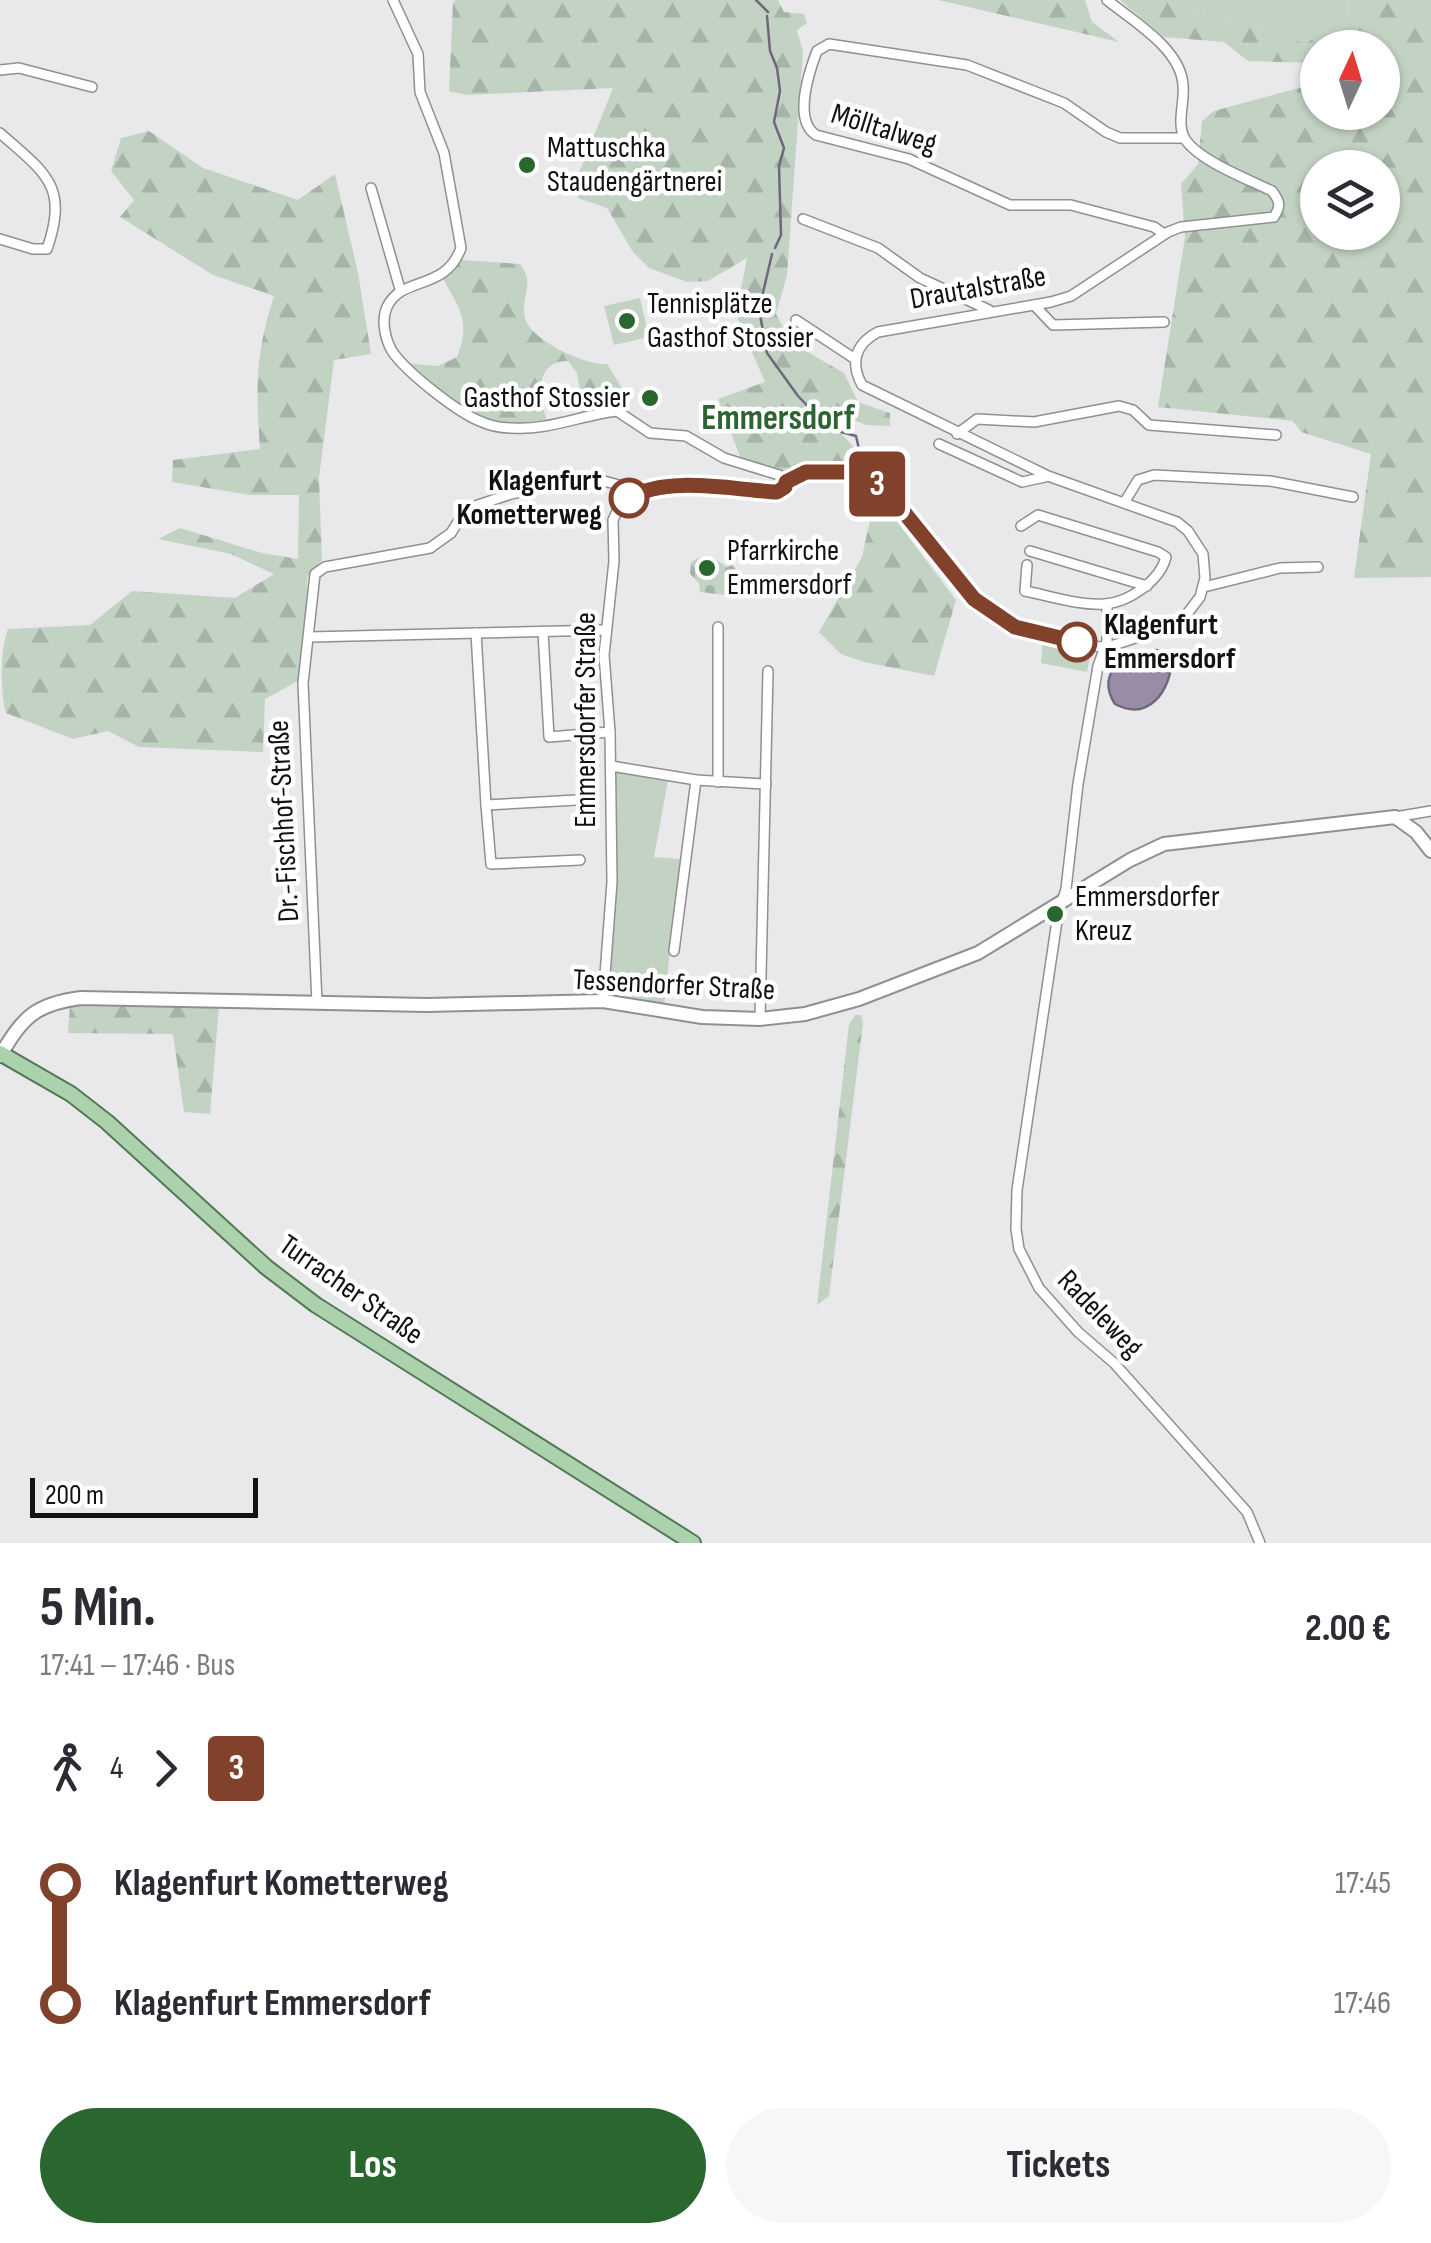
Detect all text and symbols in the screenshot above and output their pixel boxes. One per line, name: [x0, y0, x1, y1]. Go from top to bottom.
north arrow: [1300, 30, 1400, 130]
map controls: [1300, 30, 1400, 250]
street label: Mölltalweg: [827, 96, 941, 162]
place label: Mattuschka Staudengärtnerei: [547, 130, 722, 200]
button: layers: [1300, 150, 1400, 250]
marker: Mattuschka Staudengärtnerei: [516, 154, 538, 176]
street label: Drautalstraße: [907, 258, 1049, 318]
place label: Tennisplätze Gasthof Stossier: [647, 286, 814, 356]
marker: Tennisplätze Gasthof Stossier: [616, 310, 638, 332]
place label: Gasthof Stossier: [463, 380, 630, 416]
marker: Gasthof Stossier: [639, 387, 661, 409]
district label: Emmersdorf: [701, 397, 856, 440]
line badge: 3: [844, 452, 910, 516]
place label: Klagenfurt Kometterweg: [456, 463, 602, 533]
text: 3: [869, 463, 885, 506]
marker: Klagenfurt Kometterweg: [610, 479, 648, 517]
place label: Pfarrkirche Emmersdorf: [727, 533, 852, 603]
marker: Pfarrkirche Emmersdorf: [696, 557, 718, 579]
place label: Klagenfurt Emmersdorf: [1104, 607, 1236, 677]
street label: Emmersdorfer Straße: [568, 612, 604, 828]
marker: Klagenfurt Emmersdorf: [1058, 623, 1096, 661]
street label: Dr.-Fischhof-Straße: [261, 719, 307, 923]
place label: Emmersdorfer Kreuz: [1075, 879, 1220, 949]
marker: Emmersdorfer Kreuz: [1044, 903, 1066, 925]
street label: Tessendorfer Straße: [572, 962, 776, 1008]
street label: Turracher Straße: [272, 1227, 430, 1353]
street label: Radeleweg: [1050, 1263, 1150, 1365]
scale bar: [30, 1473, 258, 1518]
text: 200 m: [45, 1479, 104, 1512]
text: 5 Min.: [40, 1575, 156, 1642]
text: 2.00 €: [1305, 1606, 1391, 1651]
text: 17:41 – 17:46 · Bus: [40, 1646, 235, 1685]
icon: walk: [40, 1741, 95, 1796]
icon: forward: [138, 1741, 193, 1796]
text: 3: [228, 1747, 244, 1790]
text: 4: [110, 1749, 123, 1788]
text: Klagenfurt Kometterweg: [114, 1861, 449, 1906]
text: 17:45: [1335, 1864, 1391, 1903]
text: Klagenfurt Emmersdorf: [114, 1981, 431, 2026]
text: 17:46: [1334, 1984, 1391, 2023]
button: Los: [40, 2108, 706, 2223]
button: Tickets: [726, 2108, 1391, 2223]

